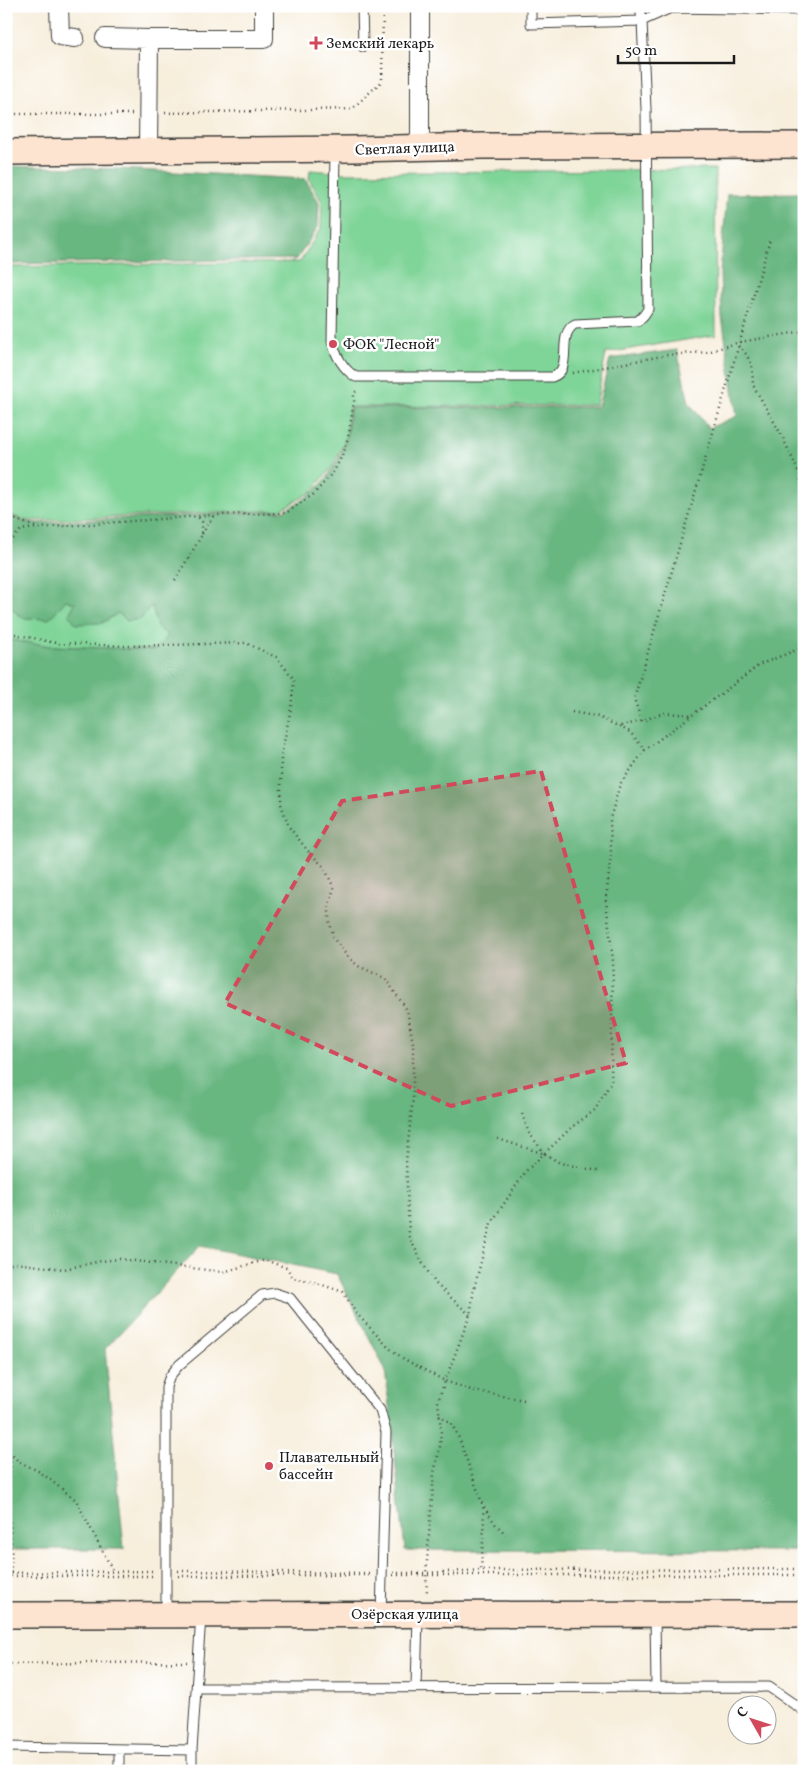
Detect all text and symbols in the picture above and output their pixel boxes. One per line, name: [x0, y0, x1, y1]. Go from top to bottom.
scale bar: [618, 32, 734, 64]
place label: Земский лекарь: [326, 34, 434, 55]
marker: Земский лекарь: [310, 37, 322, 49]
text: 50 m: [625, 41, 657, 62]
street label: Светлая улица: [355, 137, 455, 162]
place label: ФОК "Лесной": [343, 335, 439, 356]
marker: ФОК "Лесной": [327, 338, 339, 350]
place label: Плавательный бассейн: [279, 1448, 379, 1486]
marker: Плавательный бассейн: [263, 1460, 275, 1472]
street label: Озёрская улица: [351, 1605, 459, 1626]
north arrow: [728, 1694, 778, 1744]
text: С: [733, 1703, 753, 1722]

